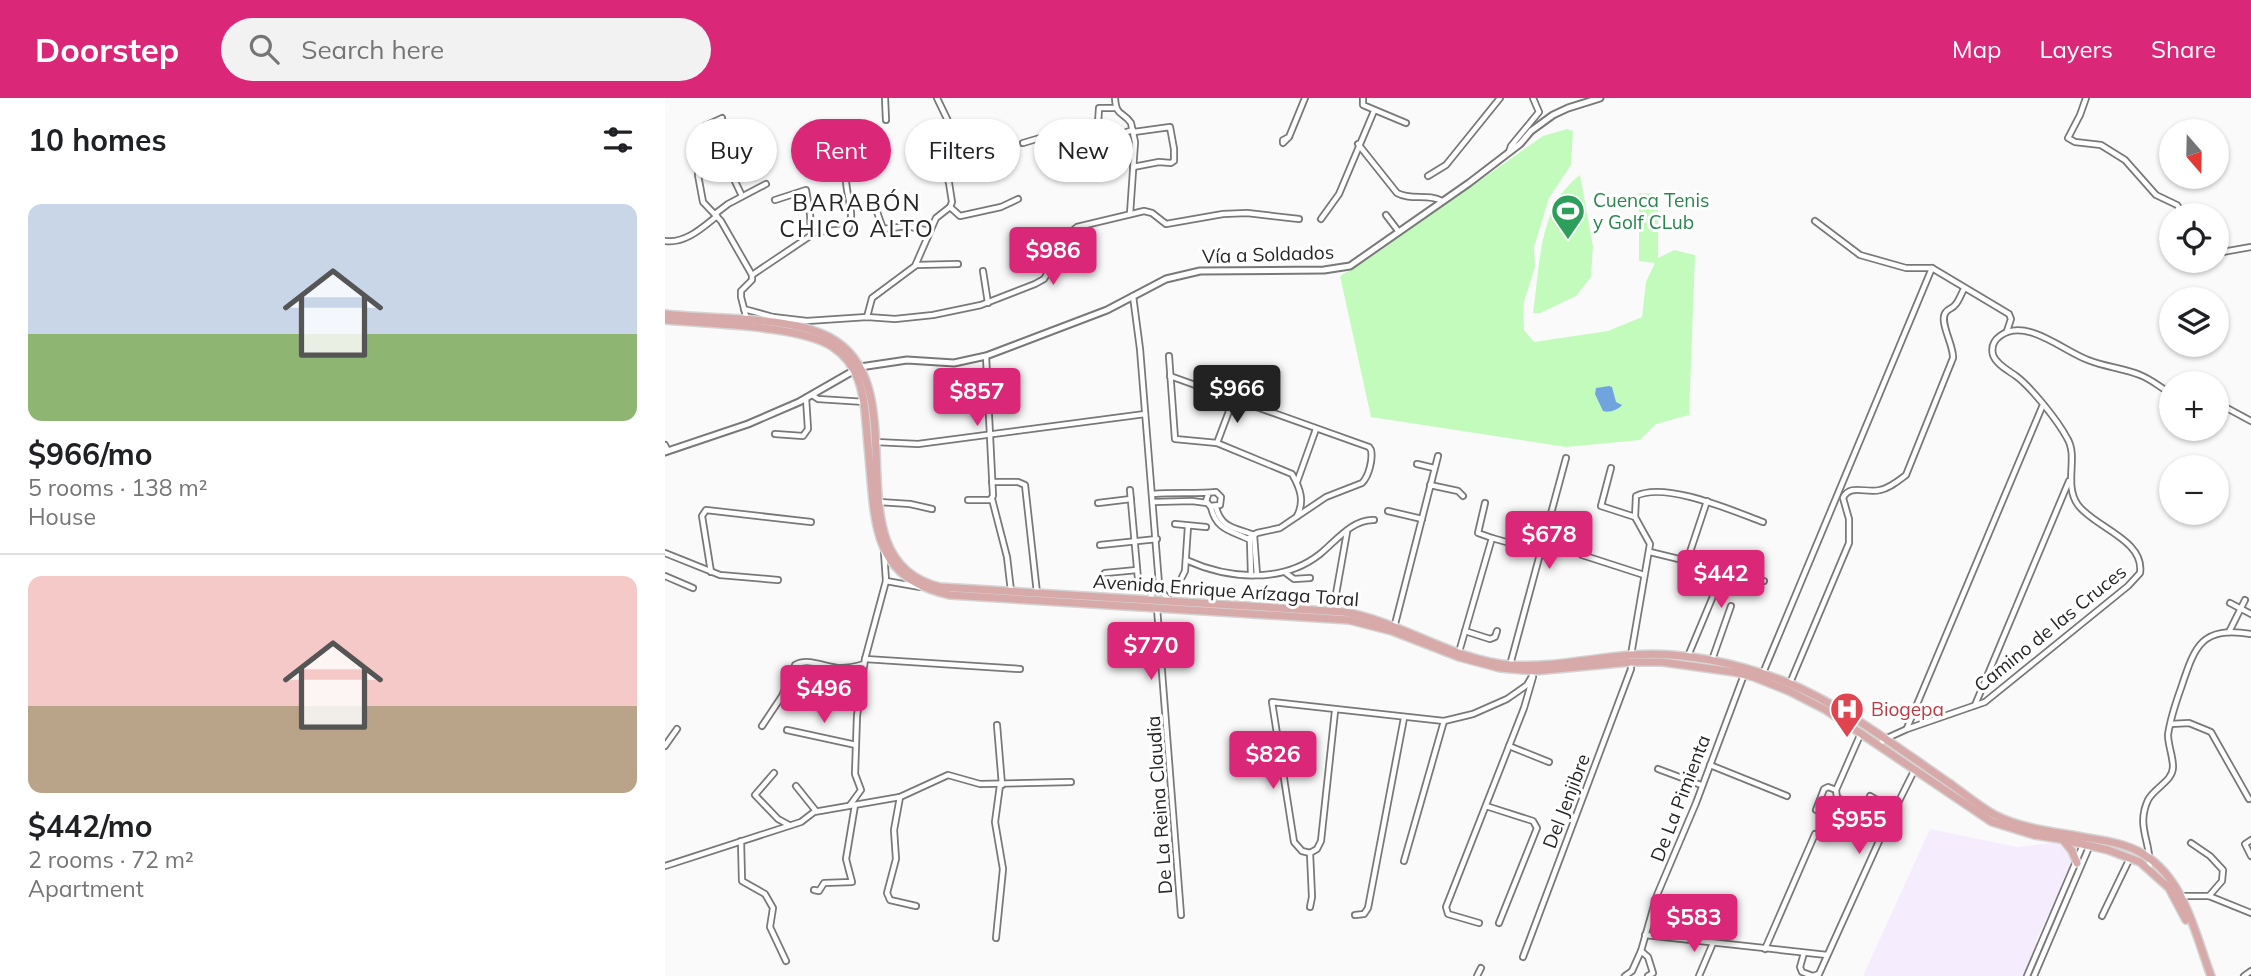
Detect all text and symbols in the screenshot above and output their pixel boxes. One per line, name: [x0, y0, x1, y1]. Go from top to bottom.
search box: [221, 18, 711, 81]
text: Doorstep: [35, 29, 179, 70]
icon: search: [245, 30, 283, 68]
text: Search here: [301, 33, 444, 66]
text: Map: [1952, 34, 2001, 64]
text: Layers: [2039, 34, 2113, 64]
text: Share: [2151, 34, 2216, 64]
chip: Buy: [686, 119, 777, 182]
chip: Rent: [791, 119, 891, 182]
chip: Filters: [905, 119, 1020, 182]
chip: New: [1034, 119, 1133, 182]
north arrow: [2159, 119, 2229, 189]
map controls: [2159, 119, 2229, 525]
text: 10 homes: [28, 121, 167, 159]
icon: filters: [599, 121, 637, 159]
district label: BARABÓN CHICO ALTO: [779, 188, 935, 243]
place label: Cuenca Tenis y Golf CLub: [1593, 188, 1709, 234]
sports icon: Cuenca Tenis y Golf CLub: [1549, 192, 1587, 241]
button: locate: [2159, 203, 2229, 273]
pin: $986: [1012, 228, 1094, 287]
text: $986: [1025, 235, 1081, 264]
street label: Vía a Soldados: [1202, 240, 1334, 268]
icon: home: [270, 250, 396, 376]
button: layers: [2159, 287, 2229, 357]
pin: $966: [1196, 366, 1278, 425]
pin: $857: [936, 368, 1018, 428]
button: +: [2159, 371, 2229, 441]
text: $966: [1209, 373, 1265, 402]
text: $857: [949, 376, 1005, 405]
text: $966/mo: [28, 435, 152, 473]
button: −: [2159, 455, 2229, 525]
text: 5 rooms · 138 m²: [28, 473, 208, 502]
text: House: [28, 502, 96, 531]
pin: $678: [1508, 512, 1590, 571]
text: $678: [1521, 519, 1577, 548]
pin: $442: [1680, 550, 1762, 610]
text: $442: [1693, 558, 1749, 587]
street label: Camino de las Cruces: [1969, 559, 2131, 697]
street label: Avenida Enrique Arízaga Toral: [1092, 569, 1360, 611]
icon: home: [270, 622, 396, 748]
pin: $770: [1110, 622, 1192, 682]
text: $770: [1123, 630, 1179, 659]
pin: $496: [783, 666, 865, 725]
text: $496: [796, 673, 852, 702]
hospital icon: Biogepa: [1828, 690, 1866, 739]
place label: Biogepa: [1871, 697, 1944, 721]
street label: De La Reina Claudia: [1141, 715, 1177, 895]
street label: De La Pimienta: [1645, 731, 1715, 865]
pin: $826: [1232, 732, 1314, 791]
text: $826: [1245, 739, 1301, 768]
street label: Del Jenjibre: [1537, 750, 1595, 852]
pin: $955: [1818, 796, 1900, 856]
text: $955: [1831, 804, 1887, 833]
text: $442/mo: [28, 807, 152, 845]
text: 2 rooms · 72 m²: [28, 845, 194, 874]
text: Apartment: [28, 874, 144, 903]
pin: $583: [1653, 894, 1735, 954]
text: $583: [1666, 902, 1722, 931]

